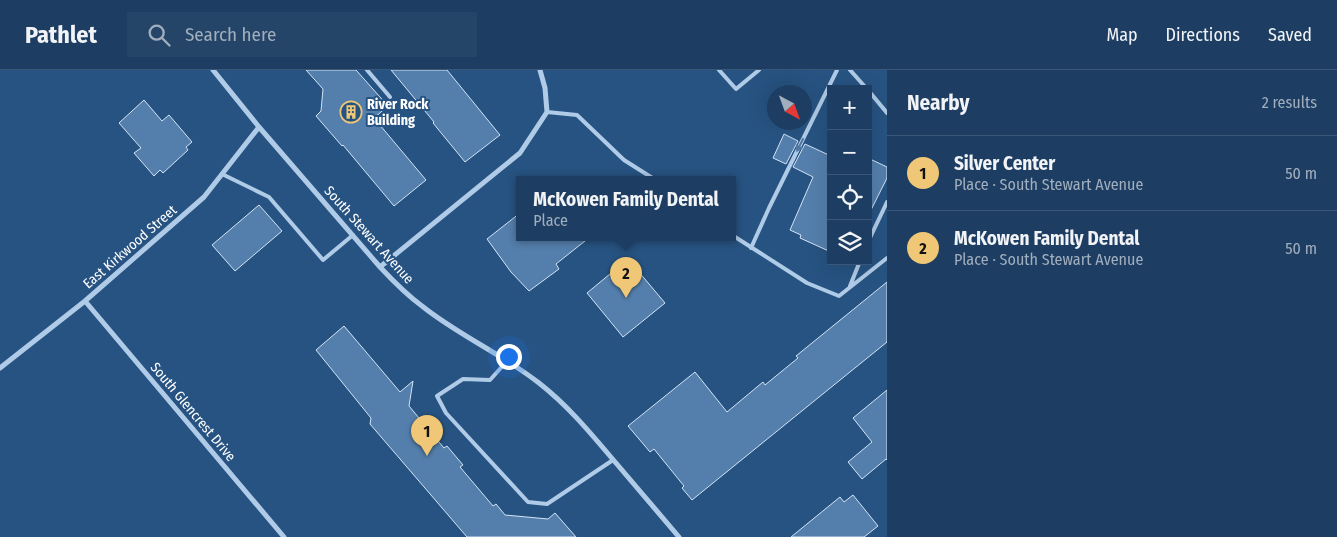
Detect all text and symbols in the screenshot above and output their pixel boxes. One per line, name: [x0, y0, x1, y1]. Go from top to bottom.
search box: [127, 12, 477, 57]
text: Pathlet: [25, 21, 97, 49]
icon: search: [145, 21, 173, 49]
text: Search here: [185, 23, 276, 46]
text: Map: [1106, 24, 1138, 46]
text: Directions: [1166, 24, 1240, 46]
text: Saved: [1268, 24, 1312, 46]
north arrow: [767, 85, 812, 130]
map controls: [827, 85, 872, 265]
button: +: [827, 85, 872, 130]
text: Nearby: [907, 90, 969, 116]
text: 2 results: [1262, 93, 1317, 112]
place label: River Rock Building: [367, 96, 429, 129]
building icon: River Rock Building: [339, 100, 363, 124]
button: −: [827, 130, 872, 175]
one-way arrow: [796, 138, 804, 152]
text: Silver Center: [954, 152, 1055, 175]
text: 1: [920, 164, 926, 183]
text: 50 m: [1285, 164, 1317, 183]
button: locate: [827, 175, 872, 220]
text: Place · South Stewart Avenue: [954, 175, 1143, 194]
popup: [516, 176, 736, 241]
street label: South Stewart Avenue: [321, 183, 417, 287]
text: McKowen Family Dental: [533, 188, 719, 211]
street label: East Kirkwood Street: [80, 201, 181, 292]
text: Place: [533, 211, 568, 230]
button: layers: [827, 220, 872, 265]
text: McKowen Family Dental: [954, 227, 1139, 250]
text: 2: [919, 239, 927, 258]
text: 50 m: [1285, 239, 1317, 258]
text: Place · South Stewart Avenue: [954, 250, 1143, 269]
pin: 2: [610, 257, 642, 298]
your location: [496, 344, 522, 370]
street label: South Glencrest Drive: [147, 359, 239, 465]
pin: 1: [411, 415, 443, 456]

